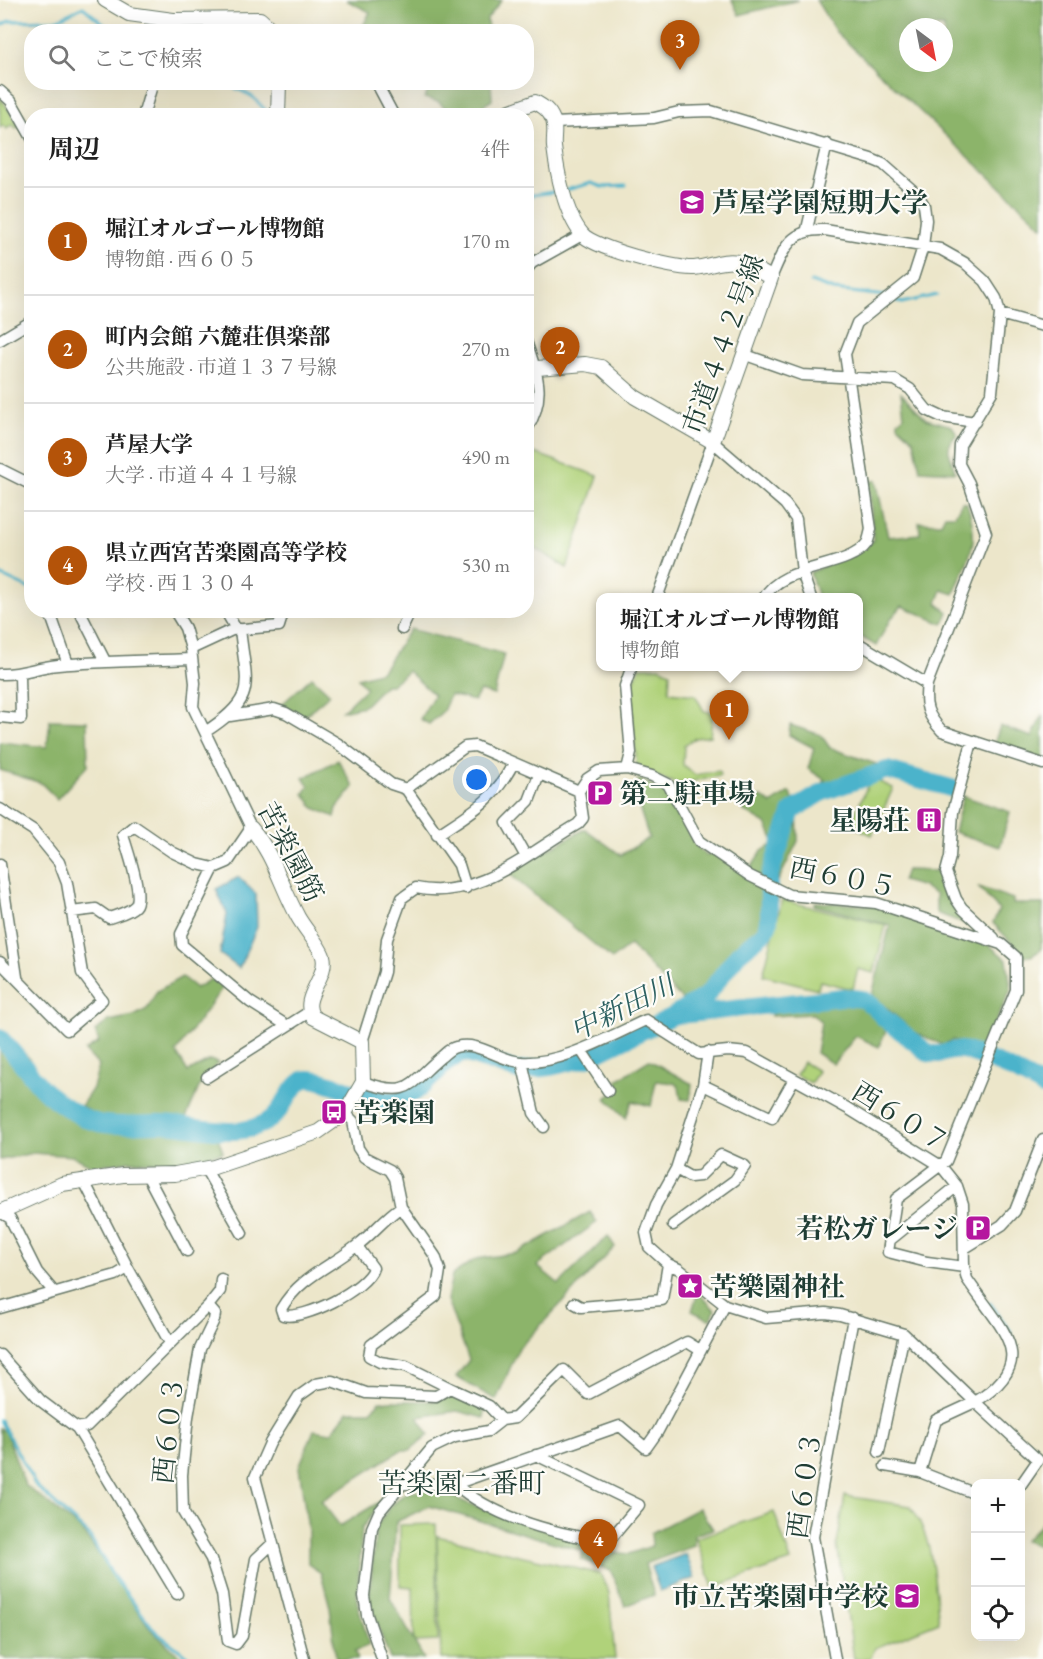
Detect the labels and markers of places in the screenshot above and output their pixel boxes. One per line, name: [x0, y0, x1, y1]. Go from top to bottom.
pin: 3: [660, 20, 700, 70]
place label: 芦屋学園短期大学: [712, 185, 928, 220]
school or university icon: 芦屋学園短期大学: [677, 187, 707, 217]
pin: 2: [540, 328, 580, 377]
pin: 1: [710, 690, 748, 740]
place label: 第二駐車場: [620, 776, 755, 811]
parking icon: 第二駐車場: [585, 778, 615, 808]
place label: 星陽荘: [829, 803, 910, 838]
building icon: 星陽荘: [914, 805, 944, 835]
place label: 苦楽園: [354, 1095, 435, 1130]
bus stop icon: 苦楽園: [319, 1097, 349, 1127]
place label: 若松ガレージ: [797, 1211, 958, 1246]
parking icon: 若松ガレージ: [963, 1213, 993, 1243]
place label: 苦樂園神社: [710, 1269, 845, 1304]
place icon: 苦樂園神社: [675, 1271, 705, 1301]
pin: 4: [578, 1520, 618, 1569]
place label: 市立苦楽園中学校: [672, 1579, 888, 1614]
school or university icon: 市立苦楽園中学校: [892, 1581, 922, 1611]

